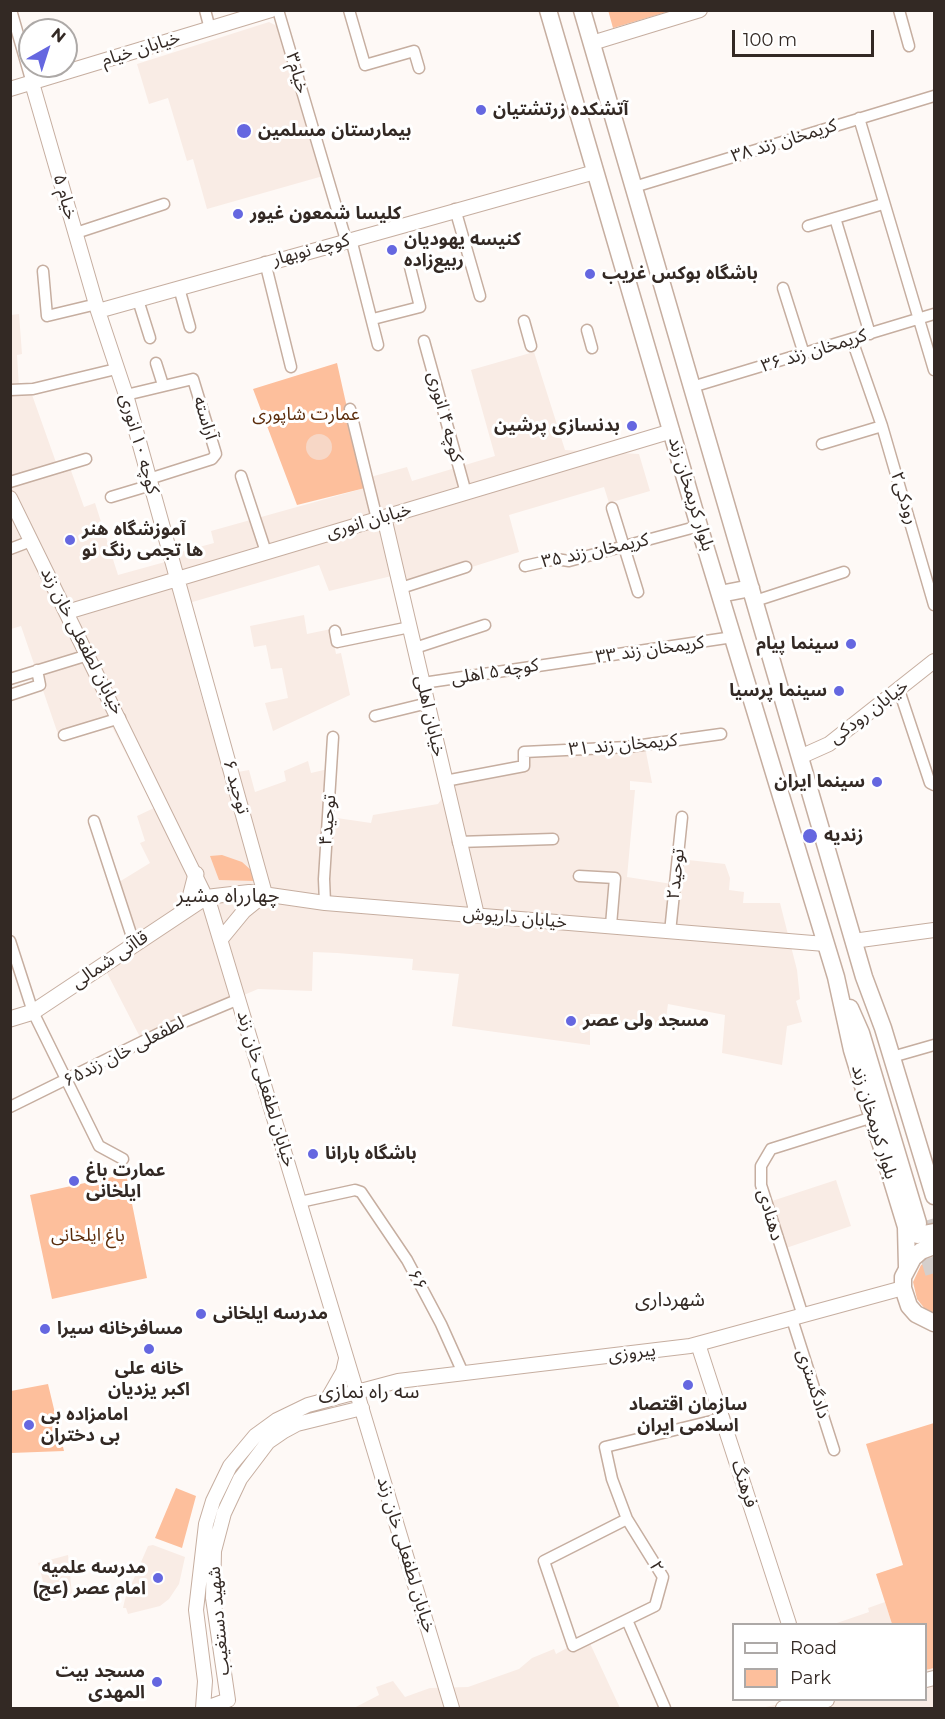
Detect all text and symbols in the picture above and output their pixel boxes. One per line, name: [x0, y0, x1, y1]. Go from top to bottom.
north arrow: [18, 18, 78, 78]
scale bar: [735, 18, 878, 56]
text: N: [47, 24, 69, 47]
street label: خیابان خیام: [99, 27, 183, 71]
text: 100 m: [743, 29, 797, 51]
street label: خیام۳: [281, 50, 313, 96]
place label: آتشکده زرتشتیان: [493, 99, 628, 121]
marker: آتشکده زرتشتیان: [474, 103, 488, 117]
street label: کریمخان زند ۳۸: [729, 115, 839, 167]
place label: بیمارستان مسلمین: [258, 120, 412, 142]
marker: بیمارستان مسلمین: [235, 122, 253, 140]
street label: ۵ خیام: [48, 172, 82, 222]
place label: کلیسا شمعون غیور: [250, 203, 401, 225]
marker: کلیسا شمعون غیور: [231, 207, 245, 221]
street label: کوچه نوبهار: [270, 229, 352, 271]
place label: کنیسه یهودیان ربیع‌زاده: [404, 229, 521, 272]
marker: کنیسه یهودیان ربیع‌زاده: [385, 243, 399, 257]
place label: باشگاه بوکس غریب: [602, 263, 758, 285]
marker: باشگاه بوکس غریب: [583, 267, 597, 281]
street label: کریمخان زند ۳۶: [759, 325, 869, 377]
street label: کوچه ۴ انوری: [423, 369, 467, 465]
street label: کوچه ۱۰ انوری: [114, 391, 164, 497]
street label: آراسته: [188, 394, 222, 442]
park label: عمارت شاپوری: [252, 404, 360, 426]
place label: بدنسازی پرشین: [494, 415, 620, 437]
marker: بدنسازی پرشین: [625, 419, 639, 433]
street label: بلوار کریمخان زند: [663, 434, 719, 554]
street label: رودکی۲: [886, 469, 922, 527]
street label: خیابان انوری: [324, 499, 414, 543]
place label: آموزشگاه هنر ها تجمی رنگ نو: [82, 519, 203, 562]
street label: کریمخان زند ۳۵: [539, 529, 651, 573]
marker: آموزشگاه هنر ها تجمی رنگ نو: [63, 533, 77, 547]
street label: خیابان لطفعلی خان زند: [36, 564, 128, 718]
street label: کریمخان زند ۳۳: [594, 632, 706, 668]
place label: سینما پیام: [756, 633, 839, 655]
marker: سینما پیام: [844, 637, 858, 651]
street label: کوچه ۵ اهلی: [450, 654, 540, 690]
street label: خیابان اهلی: [410, 673, 450, 759]
street label: خیابان رودکی: [825, 675, 913, 749]
place label: سینما پرسیا: [729, 680, 827, 702]
marker: سینما پرسیا: [832, 684, 846, 698]
street label: کریمخان زند ۳۱: [568, 729, 678, 761]
street label: ۶ توحید: [218, 757, 254, 817]
place label: سینما ایران: [774, 771, 865, 793]
marker: سینما ایران: [870, 775, 884, 789]
street label: توحید۴: [315, 794, 341, 846]
place label: زندیه: [824, 825, 863, 847]
marker: زندیه: [801, 827, 819, 845]
street label: توحید۲: [663, 847, 689, 901]
district label: چهارراه مشیر: [177, 884, 279, 908]
street label: خیابان داریوش: [462, 903, 568, 933]
street label: قاآنی شمالی: [67, 926, 153, 994]
street label: خیابان لطفعلی خان زند: [232, 1008, 300, 1170]
place label: مسجد ولی عصر: [583, 1010, 709, 1032]
street label: لطفعلی خان زند۶۵: [60, 1012, 188, 1092]
marker: مسجد ولی عصر: [564, 1014, 578, 1028]
street label: بلوار کریمخان زند: [846, 1062, 902, 1182]
place label: باشگاه بارانا: [325, 1143, 417, 1165]
marker: باشگاه بارانا: [306, 1147, 320, 1161]
place label: عمارت باغ ایلخانی: [86, 1160, 166, 1202]
marker: عمارت باغ ایلخانی: [67, 1174, 81, 1188]
street label: دهنادی: [752, 1187, 788, 1243]
park label: باغ ایلخانی: [51, 1225, 125, 1247]
street label: ۶۶: [403, 1266, 431, 1294]
district label: شهرداری: [635, 1288, 705, 1312]
place label: مدرسه ایلخانی: [213, 1303, 328, 1325]
marker: مدرسه ایلخانی: [194, 1307, 208, 1321]
place label: مسافرخانه سیرا: [57, 1318, 183, 1340]
marker: مسافرخانه سیرا: [38, 1322, 52, 1336]
street label: پیروزی: [607, 1339, 657, 1367]
marker: خانه علی اکبر یزدیان: [142, 1342, 156, 1356]
street label: دادگستری: [792, 1347, 834, 1421]
place label: خانه علی اکبر یزدیان: [108, 1358, 190, 1400]
marker: سازمان اقتصاد اسلامی ایران: [681, 1378, 695, 1392]
district label: سه راه نمازی: [319, 1380, 419, 1404]
place label: سازمان اقتصاد اسلامی ایران: [629, 1394, 747, 1436]
place label: امامزاده بی بی دختران: [41, 1404, 128, 1446]
marker: امامزاده بی بی دختران: [22, 1418, 36, 1432]
street label: فرهنگ: [726, 1458, 762, 1510]
street label: خیابان لطفعلی خان زند: [372, 1474, 440, 1636]
place label: مدرسه علمیه امام عصر (عج): [32, 1557, 146, 1600]
street label: ۲: [644, 1558, 668, 1576]
street label: شهید دستغیب: [203, 1566, 235, 1676]
marker: مدرسه علمیه امام عصر (عج): [151, 1571, 165, 1585]
legend: [732, 1623, 927, 1701]
text: Road: [790, 1637, 837, 1659]
place label: مسجد بیت المهدی: [55, 1661, 145, 1704]
text: Park: [790, 1667, 831, 1689]
marker: مسجد بیت المهدی: [150, 1675, 164, 1689]

